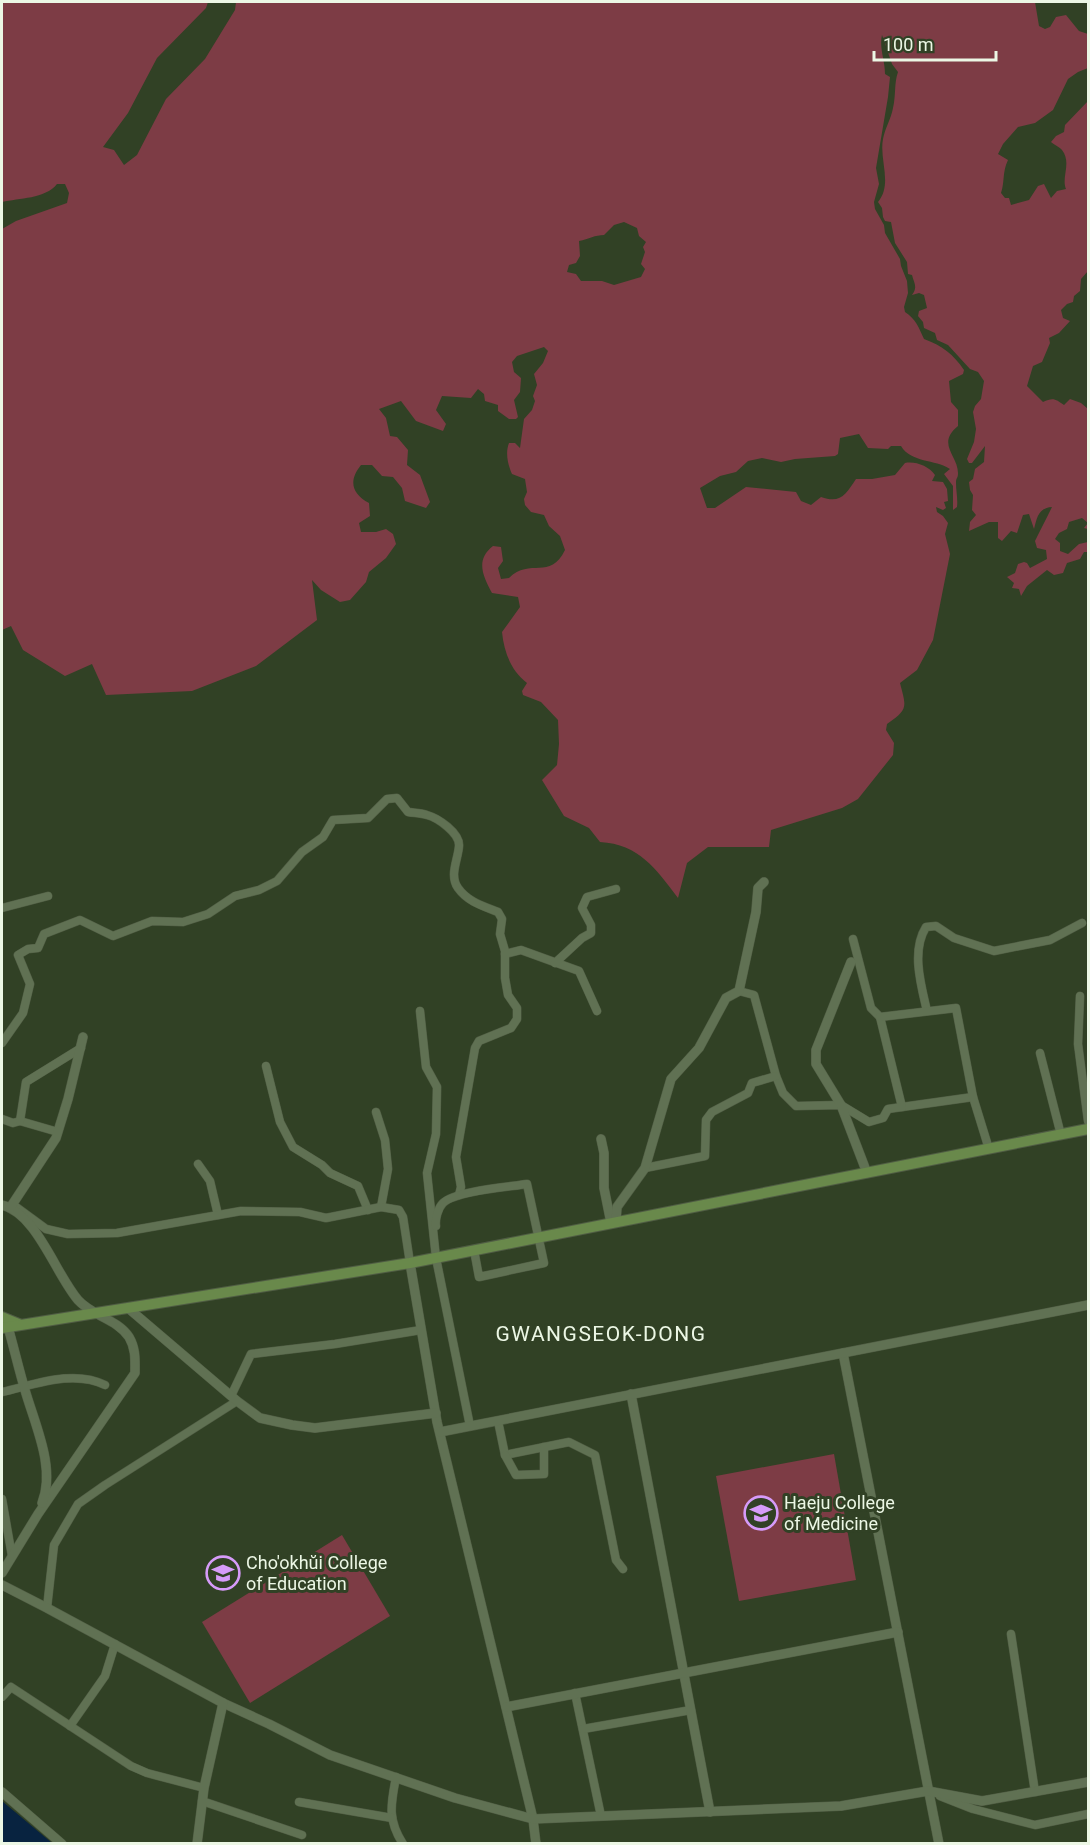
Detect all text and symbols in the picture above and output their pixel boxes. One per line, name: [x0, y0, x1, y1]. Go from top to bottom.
scale bar: [874, 24, 996, 62]
text: 100 m: [883, 34, 934, 55]
district label: GWANGSEOK-DONG: [495, 1322, 707, 1346]
place label: Haeju College of Medicine: [784, 1492, 895, 1534]
school or university icon: Haeju College of Medicine: [743, 1495, 779, 1531]
place label: Cho'okhŭi College of Education: [246, 1552, 387, 1594]
school or university icon: Cho'okhŭi College of Education: [205, 1555, 241, 1591]

